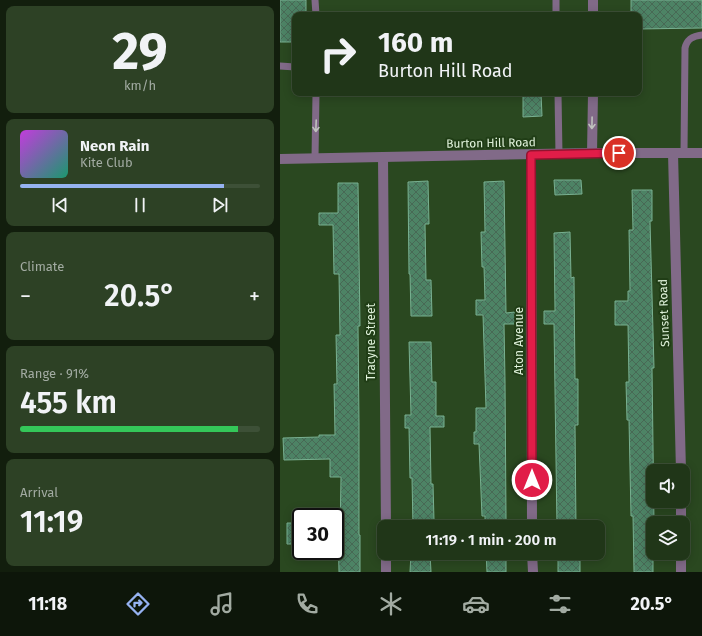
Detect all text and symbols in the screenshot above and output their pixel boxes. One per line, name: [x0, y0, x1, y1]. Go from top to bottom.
text: 29: [112, 20, 168, 83]
text: 160 m: [378, 26, 453, 59]
icon: right: [312, 28, 364, 80]
text: Burton Hill Road: [378, 60, 513, 82]
text: km/h: [124, 78, 156, 93]
one-way arrow: [588, 116, 596, 129]
one-way arrow: [312, 119, 319, 132]
street label: Burton Hill Road: [446, 135, 536, 151]
pin: [602, 136, 636, 170]
text: Neon Rain: [80, 137, 149, 155]
icon: arrive: [608, 142, 630, 164]
text: Kite Club: [80, 155, 133, 170]
icon: previous: [49, 194, 71, 216]
icon: pause: [129, 194, 151, 216]
icon: next: [209, 194, 231, 216]
text: Climate: [20, 259, 64, 274]
text: 20.5°: [104, 278, 176, 314]
street label: Sunset Road: [656, 279, 672, 347]
text: −: [20, 283, 31, 310]
text: +: [249, 283, 260, 310]
street label: Tracyne Street: [364, 303, 378, 381]
street label: Aton Avenue: [512, 307, 526, 375]
text: Range · 91%: [20, 366, 89, 381]
text: 455 km: [20, 385, 117, 421]
position arrow: [511, 459, 553, 501]
map controls: [646, 464, 690, 560]
button: sound: [646, 464, 690, 508]
text: Arrival: [20, 485, 58, 500]
text: 11:19: [20, 504, 83, 540]
speed limit sign: 30: [292, 508, 344, 560]
button: layers: [646, 516, 690, 560]
text: 11:19 · 1 min · 200 m: [425, 531, 557, 549]
icon: directions: [124, 590, 152, 618]
icon: music: [208, 590, 236, 618]
icon: phone: [293, 590, 321, 618]
icon: climate: [377, 590, 405, 618]
icon: car: [462, 590, 490, 618]
icon: filters: [546, 590, 574, 618]
text: 11:18: [28, 593, 67, 615]
text: 20.5°: [631, 593, 674, 615]

